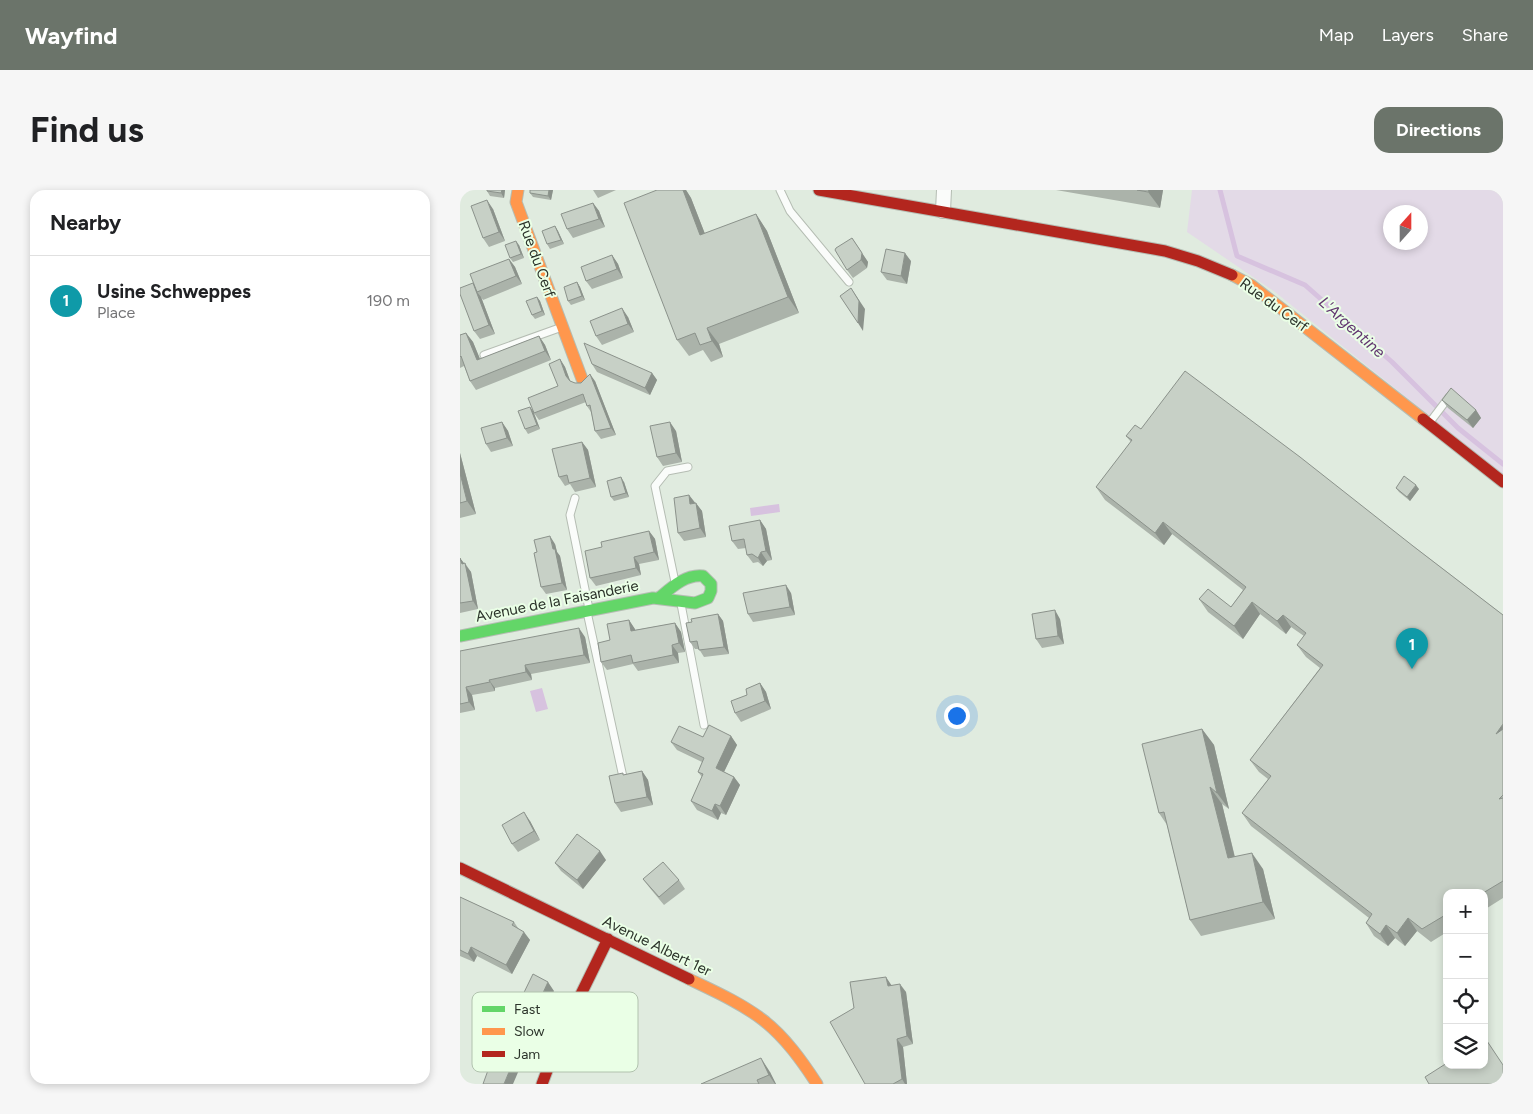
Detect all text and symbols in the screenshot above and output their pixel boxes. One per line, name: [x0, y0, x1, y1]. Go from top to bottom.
text: Wayfind: [25, 21, 118, 50]
text: Map: [1319, 24, 1354, 46]
text: Layers: [1382, 24, 1434, 46]
text: Share: [1462, 24, 1508, 46]
button: Directions: [1374, 107, 1503, 153]
text: Find us: [30, 109, 144, 151]
north arrow: [1383, 205, 1428, 250]
text: Nearby: [50, 210, 121, 235]
street label: Rue du Cerf: [515, 218, 559, 300]
street label: Rue du Cerf: [1236, 274, 1312, 336]
text: Usine Schweppes: [97, 280, 251, 303]
text: 1: [63, 291, 69, 310]
text: 190 m: [367, 291, 410, 310]
water label: L'Argentine: [1315, 292, 1389, 362]
text: Place: [97, 303, 135, 322]
street label: Avenue de la Faisanderie: [474, 576, 640, 626]
pin: 1: [1396, 628, 1428, 669]
your location: [944, 703, 970, 729]
map controls: [1443, 889, 1488, 1069]
button: +: [1443, 889, 1488, 934]
street label: Avenue Albert 1er: [600, 912, 714, 980]
button: −: [1443, 934, 1488, 979]
button: locate: [1443, 979, 1488, 1024]
legend: [472, 992, 638, 1072]
text: Fast: [514, 1001, 540, 1018]
text: Slow: [514, 1023, 545, 1040]
button: layers: [1443, 1024, 1488, 1069]
text: Jam: [514, 1046, 540, 1063]

